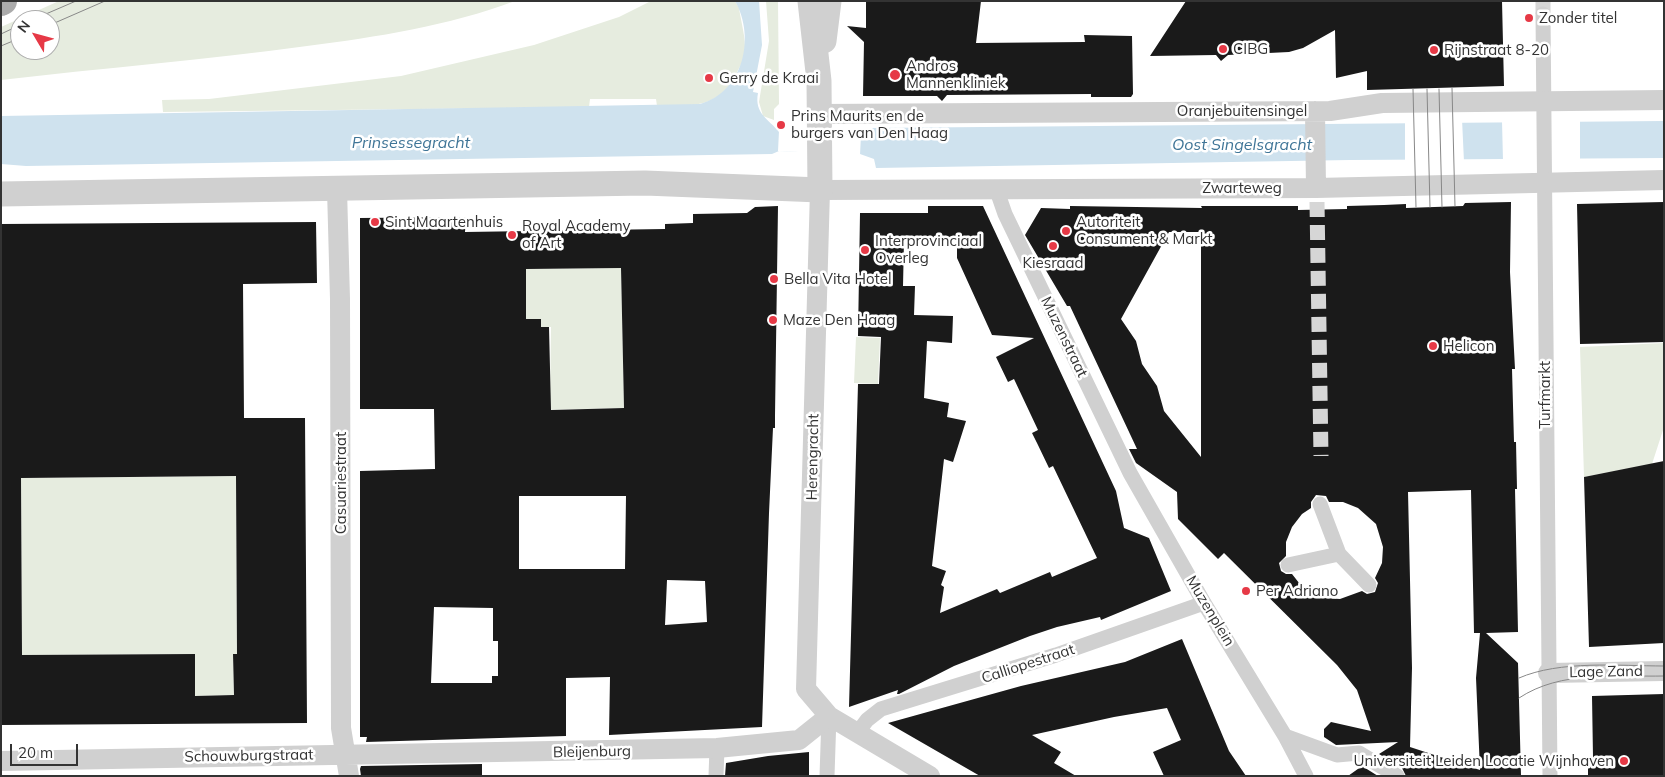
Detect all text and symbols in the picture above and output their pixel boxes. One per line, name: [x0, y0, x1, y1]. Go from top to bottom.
place label: Zonder titel: [1539, 9, 1617, 27]
north arrow: [10, 10, 60, 60]
marker: Zonder titel: [1523, 12, 1535, 24]
text: N: [13, 17, 34, 36]
place label: CIBG: [1233, 40, 1268, 58]
place label: Rijnstraat 8-20: [1444, 41, 1549, 59]
marker: CIBG: [1217, 43, 1229, 55]
marker: Rijnstraat 8-20: [1428, 44, 1440, 56]
place label: Andros Mannenkliniek: [906, 57, 1006, 92]
marker: Andros Mannenkliniek: [888, 68, 902, 82]
place label: Gerry de Kraai: [719, 69, 819, 87]
marker: Gerry de Kraai: [703, 72, 715, 84]
street label: Oranjebuitensingel: [1177, 102, 1307, 120]
place label: Prins Maurits en de burgers van Den Haag: [791, 107, 948, 142]
marker: Prins Maurits en de burgers van Den Haag: [775, 119, 787, 131]
water label: Prinsessegracht: [352, 133, 470, 153]
water label: Oost Singelsgracht: [1172, 135, 1312, 155]
street label: Zwarteweg: [1202, 179, 1282, 197]
place label: Sint Maartenhuis: [385, 213, 503, 231]
place label: Autoriteit Consument & Markt: [1076, 213, 1213, 248]
marker: Sint Maartenhuis: [369, 216, 381, 228]
place label: Royal Academy of Art: [522, 217, 630, 252]
marker: Autoriteit Consument & Markt: [1060, 225, 1072, 237]
marker: Royal Academy of Art: [506, 229, 518, 241]
place label: Interprovinciaal Overleg: [875, 232, 982, 267]
marker: Kiesraad: [1047, 240, 1059, 252]
marker: Interprovinciaal Overleg: [859, 244, 871, 256]
place label: Kiesraad: [1022, 254, 1084, 272]
place label: Bella Vita Hotel: [784, 270, 892, 288]
marker: Bella Vita Hotel: [768, 273, 780, 285]
street label: Muzenstraat: [1037, 294, 1091, 380]
place label: Maze Den Haag: [783, 311, 895, 329]
marker: Maze Den Haag: [767, 314, 779, 326]
place label: Helicon: [1443, 337, 1494, 355]
marker: Helicon: [1427, 340, 1439, 352]
street label: Turfmarkt: [1536, 361, 1554, 429]
street label: Herengracht: [803, 413, 823, 501]
street label: Casuariestraat: [332, 432, 350, 534]
street label: Muzenplein: [1182, 572, 1238, 650]
place label: Per Adriano: [1256, 582, 1338, 600]
marker: Per Adriano: [1240, 585, 1252, 597]
street label: Calliopestraat: [979, 641, 1077, 687]
street label: Lage Zand: [1569, 662, 1643, 682]
scale bar: [12, 734, 80, 766]
street label: Bleijenburg: [553, 742, 631, 762]
text: 20 m: [18, 743, 53, 762]
street label: Schouwburgstraat: [184, 746, 314, 766]
place label: Universiteit Leiden Locatie Wijnhaven: [1353, 752, 1614, 770]
marker: Universiteit Leiden Locatie Wijnhaven: [1618, 755, 1630, 767]

